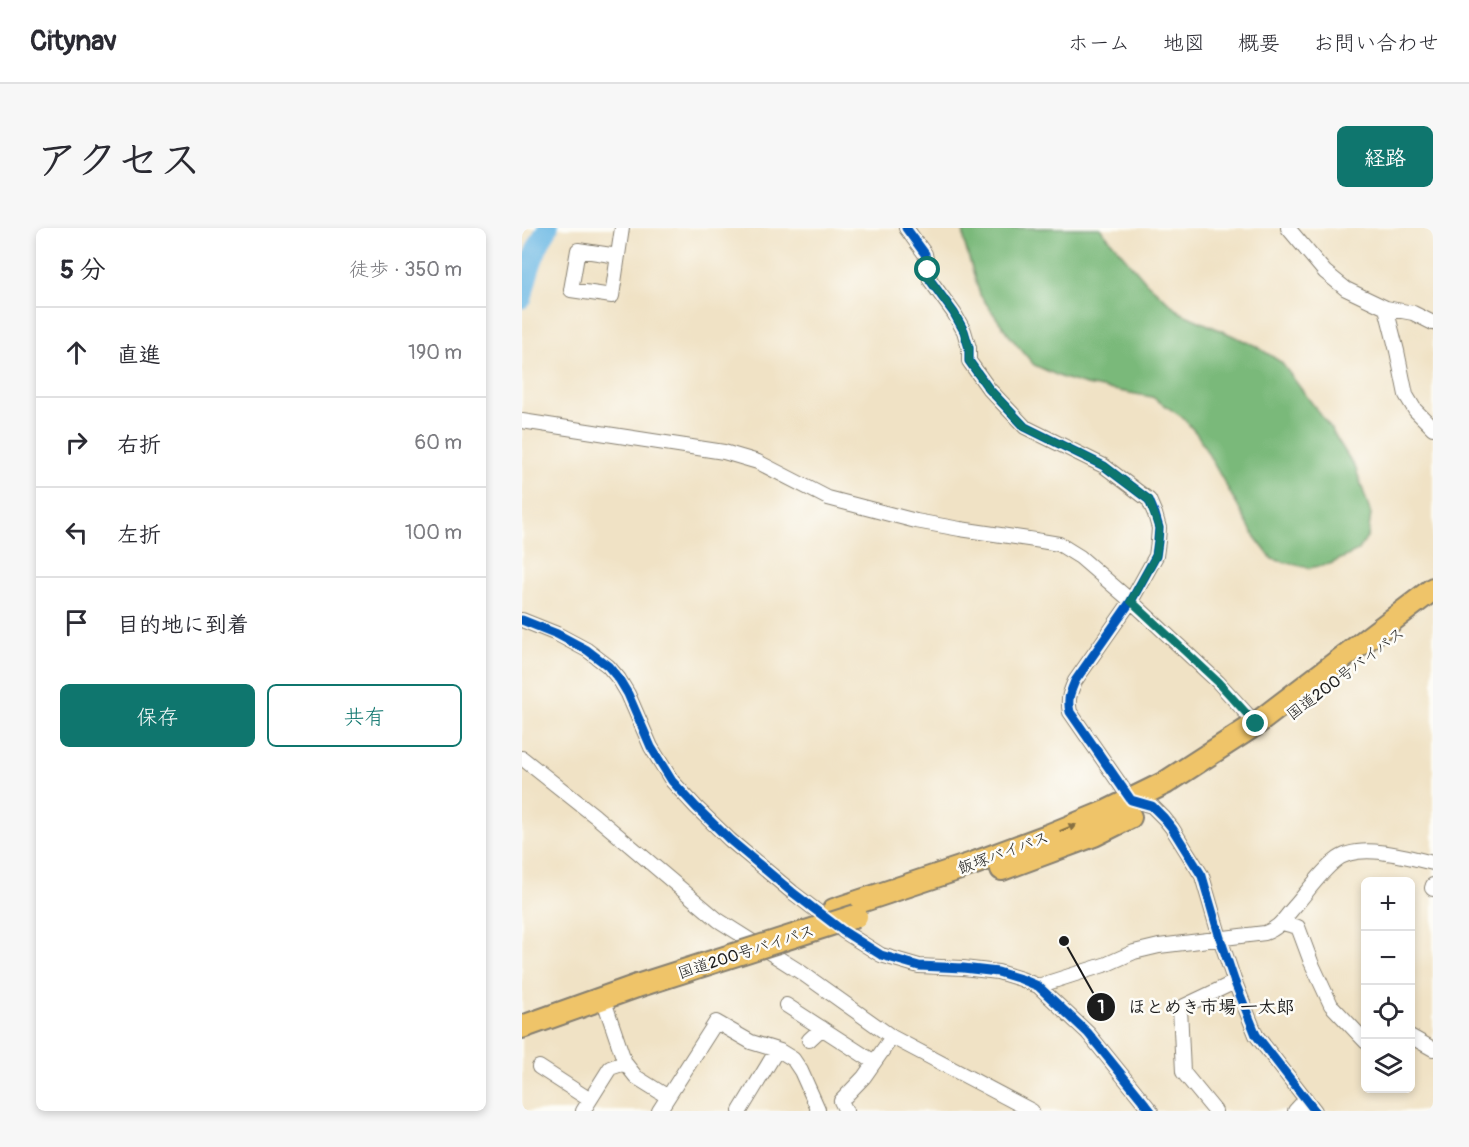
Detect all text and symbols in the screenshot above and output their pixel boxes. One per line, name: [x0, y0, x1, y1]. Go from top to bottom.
text: Citynav: [30, 24, 117, 59]
text: ホーム: [1068, 30, 1130, 57]
text: 地図: [1163, 30, 1205, 57]
text: 概要: [1238, 30, 1280, 57]
text: お問い合わせ: [1313, 30, 1439, 57]
button: 経路: [1337, 126, 1433, 187]
text: アクセス: [36, 135, 201, 187]
text: 5 分: [60, 254, 106, 286]
route start: [914, 256, 940, 282]
text: 徒歩 · 350 m: [349, 257, 462, 282]
icon: ahead: [60, 336, 93, 369]
text: 190 m: [408, 340, 462, 365]
text: 直進: [117, 341, 161, 369]
icon: right: [60, 426, 93, 459]
text: 60 m: [415, 430, 462, 455]
text: 右折: [117, 431, 161, 459]
icon: left: [60, 516, 93, 549]
text: 100 m: [405, 520, 462, 545]
text: 左折: [117, 521, 161, 549]
icon: arrive: [60, 606, 93, 639]
text: 目的地に到着: [117, 611, 249, 639]
street label: 国道200号バイパス: [1283, 623, 1409, 725]
button: 保存: [60, 684, 255, 747]
button: 共有: [267, 684, 462, 747]
route end: [1242, 710, 1268, 736]
one-way arrow: [1059, 823, 1077, 833]
street label: 飯塚バイパス: [955, 827, 1052, 879]
map controls: [1361, 877, 1415, 1093]
button: +: [1361, 877, 1415, 931]
street label: 国道200号バイパス: [675, 920, 817, 983]
button: −: [1361, 931, 1415, 985]
button: locate: [1361, 985, 1415, 1039]
callout: ほとめき市場 一太郎: [1086, 989, 1306, 1025]
text: 1: [1097, 996, 1105, 1019]
text: ほとめき市場 一太郎: [1128, 996, 1294, 1019]
button: layers: [1361, 1039, 1415, 1093]

